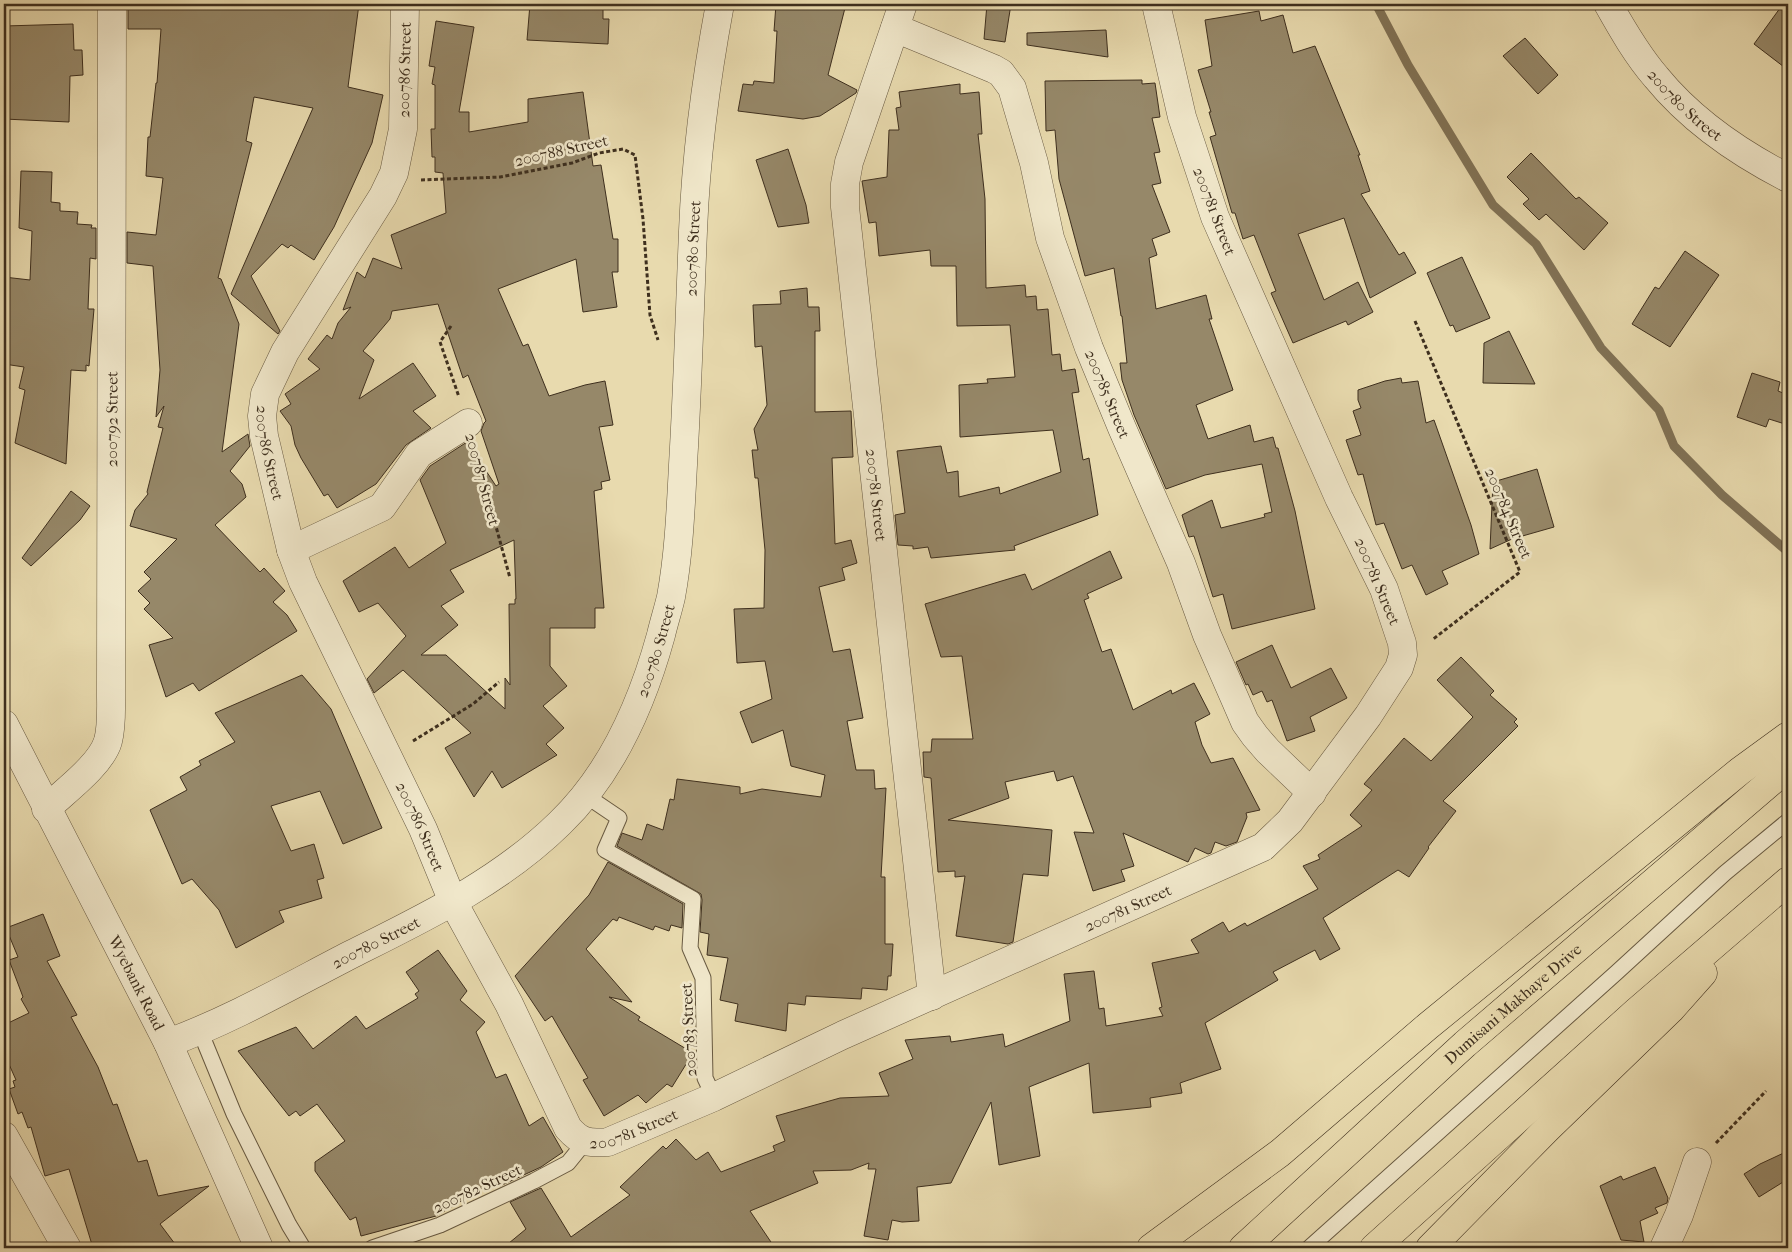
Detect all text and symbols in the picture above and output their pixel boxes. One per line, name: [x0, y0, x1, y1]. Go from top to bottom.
street label: 200786 Street: [394, 22, 415, 118]
street label: 200780 Street: [1643, 65, 1726, 145]
street label: 200788 Street: [513, 130, 610, 170]
street label: 200781 Street: [1189, 164, 1240, 258]
street label: 200780 Street: [681, 200, 705, 297]
street label: 200785 Street: [1081, 347, 1134, 442]
street label: 200792 Street: [102, 371, 121, 467]
street label: 200786 Street: [252, 404, 288, 502]
street label: 200787 Street: [461, 431, 504, 528]
street label: 200781 Street: [862, 448, 891, 543]
street label: 200784 Street: [1481, 465, 1536, 562]
street label: 200781 Street: [1351, 535, 1405, 628]
street label: 200780 Street: [632, 602, 679, 700]
street label: 200786 Street: [392, 779, 448, 874]
street label: 200781 Street: [1082, 880, 1175, 936]
street label: 200780 Street: [329, 912, 423, 973]
street label: Wyebank Road: [104, 932, 169, 1034]
street label: Dumisani Makhaye Drive: [1440, 939, 1586, 1068]
street label: 200783 Street: [677, 982, 700, 1077]
street label: 200781 Street: [589, 1104, 681, 1153]
street label: 200782 Street: [430, 1160, 525, 1217]

